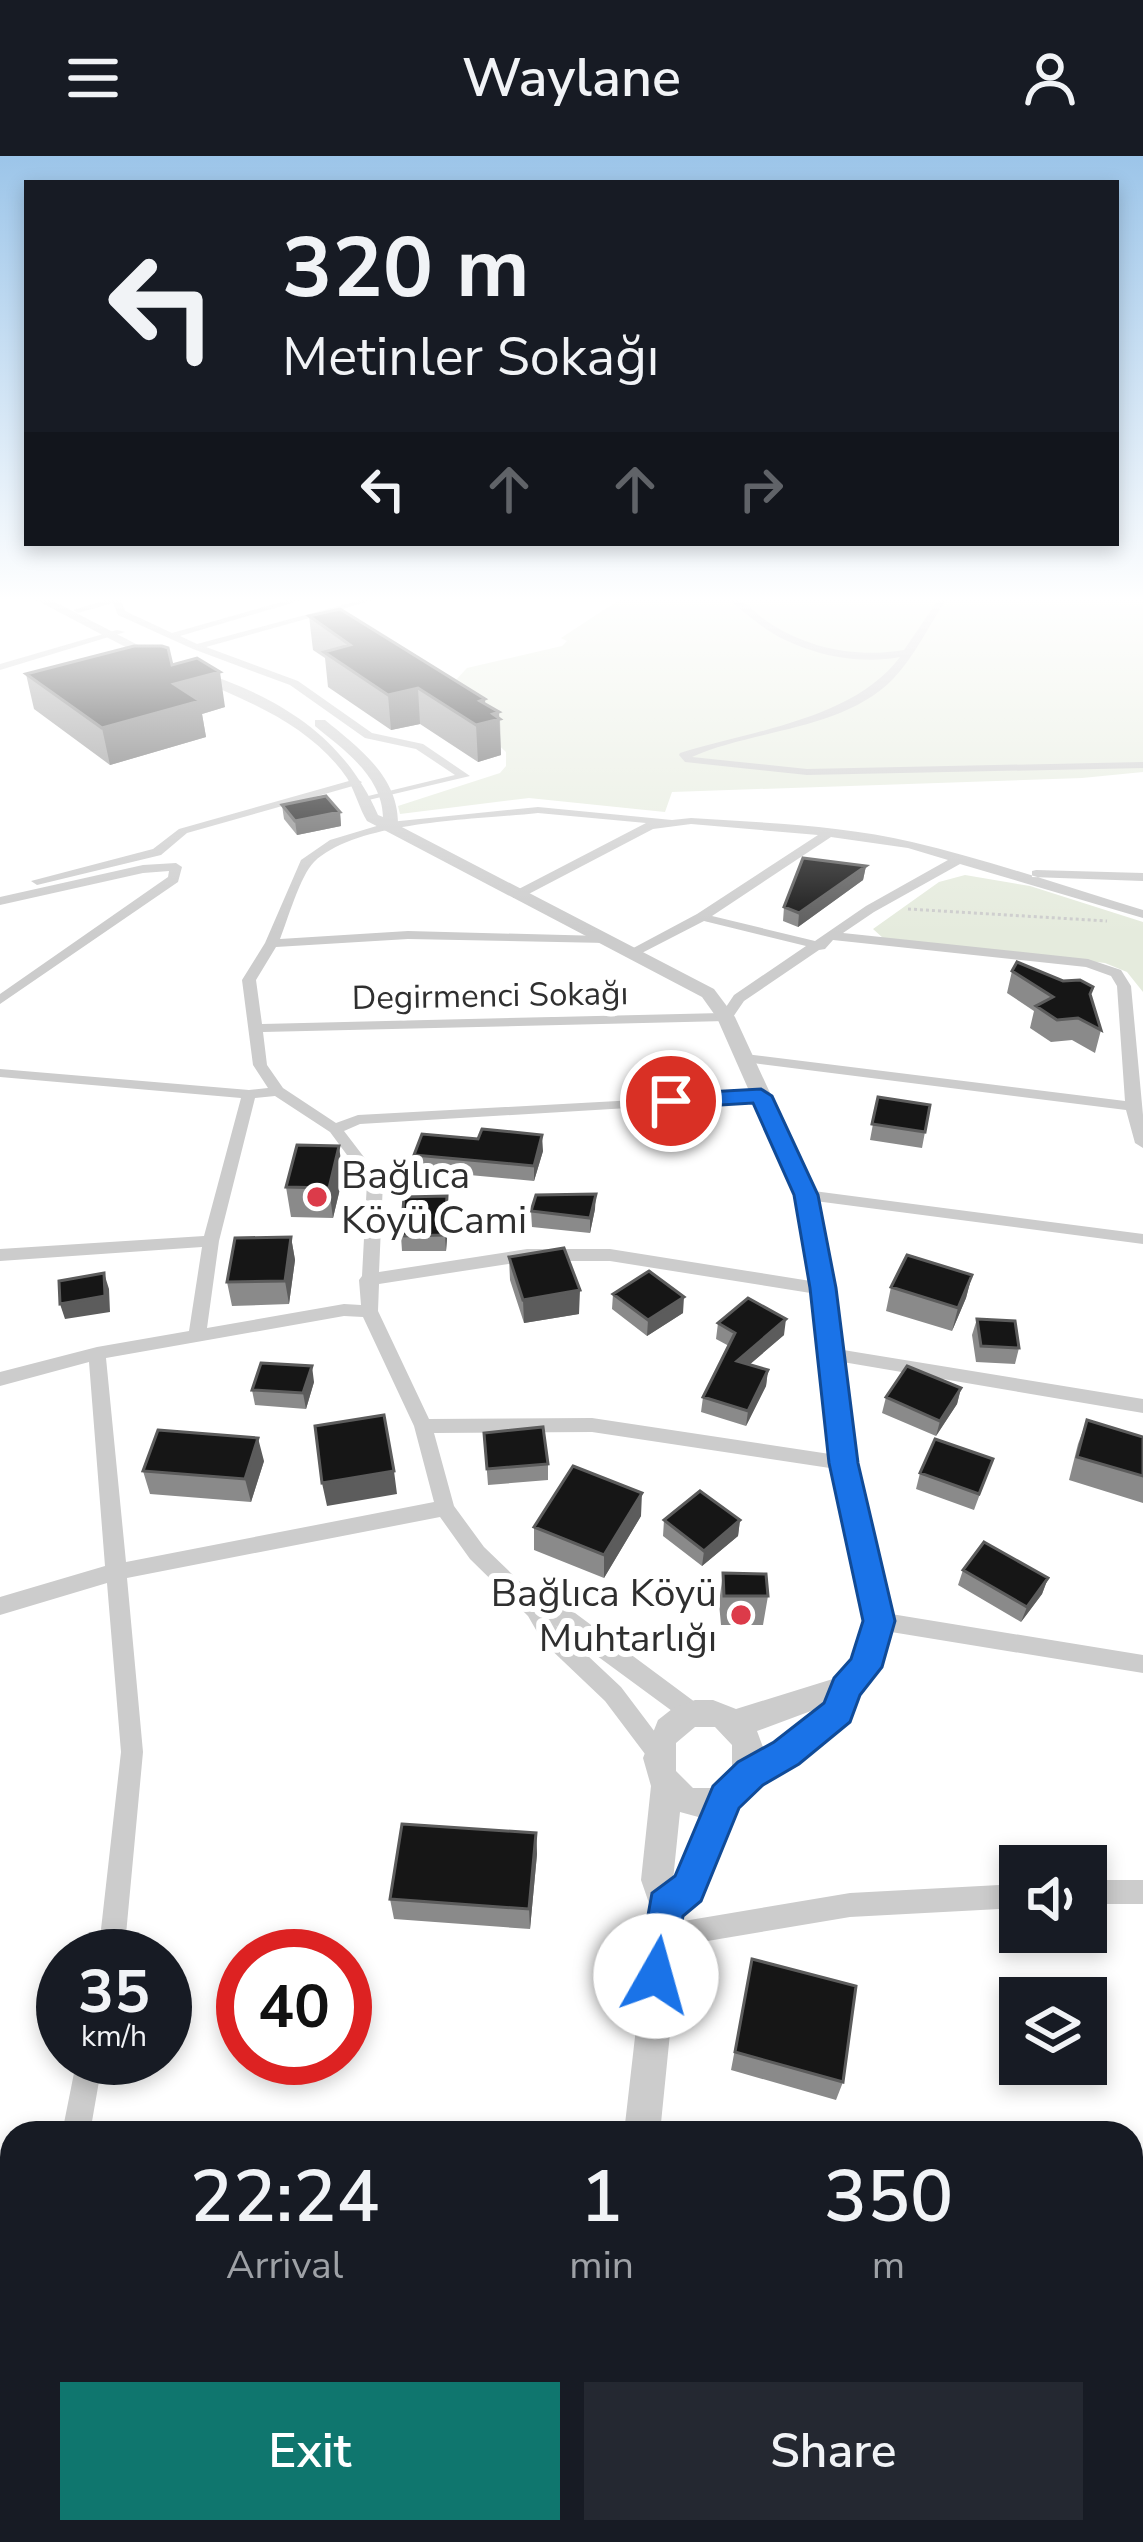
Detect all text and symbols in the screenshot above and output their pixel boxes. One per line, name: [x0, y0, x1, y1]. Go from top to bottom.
text: Waylane: [462, 41, 681, 115]
icon: menu: [60, 45, 126, 111]
icon: person: [1017, 45, 1083, 111]
text: 320 m: [282, 211, 530, 326]
icon: left: [84, 228, 240, 384]
text: Metinler Sokağı: [282, 320, 659, 394]
icon: left: [350, 456, 416, 522]
icon: ahead: [476, 456, 542, 522]
icon: ahead: [602, 456, 668, 522]
icon: right: [728, 456, 794, 522]
street label: Degirmenci Sokağı: [351, 971, 629, 1021]
pin: [620, 1050, 722, 1152]
icon: arrive: [638, 1068, 704, 1134]
place label: Bağlıca Köyü Cami: [341, 1149, 527, 1247]
marker: Bağlıca Köyü Cami: [304, 1184, 330, 1210]
place label: Bağlıca Köyü Muhtarlığı: [491, 1567, 717, 1665]
marker: Bağlıca Köyü Muhtarlığı: [728, 1602, 754, 1628]
map controls: [999, 1845, 1107, 2085]
button: sound: [999, 1845, 1107, 1953]
position arrow: [593, 1913, 719, 2039]
speed limit sign: 40: [216, 1929, 372, 2085]
text: 35: [78, 1951, 150, 2033]
button: layers: [999, 1977, 1107, 2085]
text: km/h: [81, 2016, 147, 2057]
text: 22:24: [190, 2148, 380, 2246]
text: 1: [580, 2148, 623, 2246]
text: 350: [824, 2148, 953, 2246]
text: Arrival: [226, 2239, 343, 2292]
text: min: [569, 2239, 634, 2292]
text: m: [872, 2239, 905, 2292]
button: Exit: [60, 2382, 560, 2520]
button: Share: [584, 2382, 1083, 2520]

